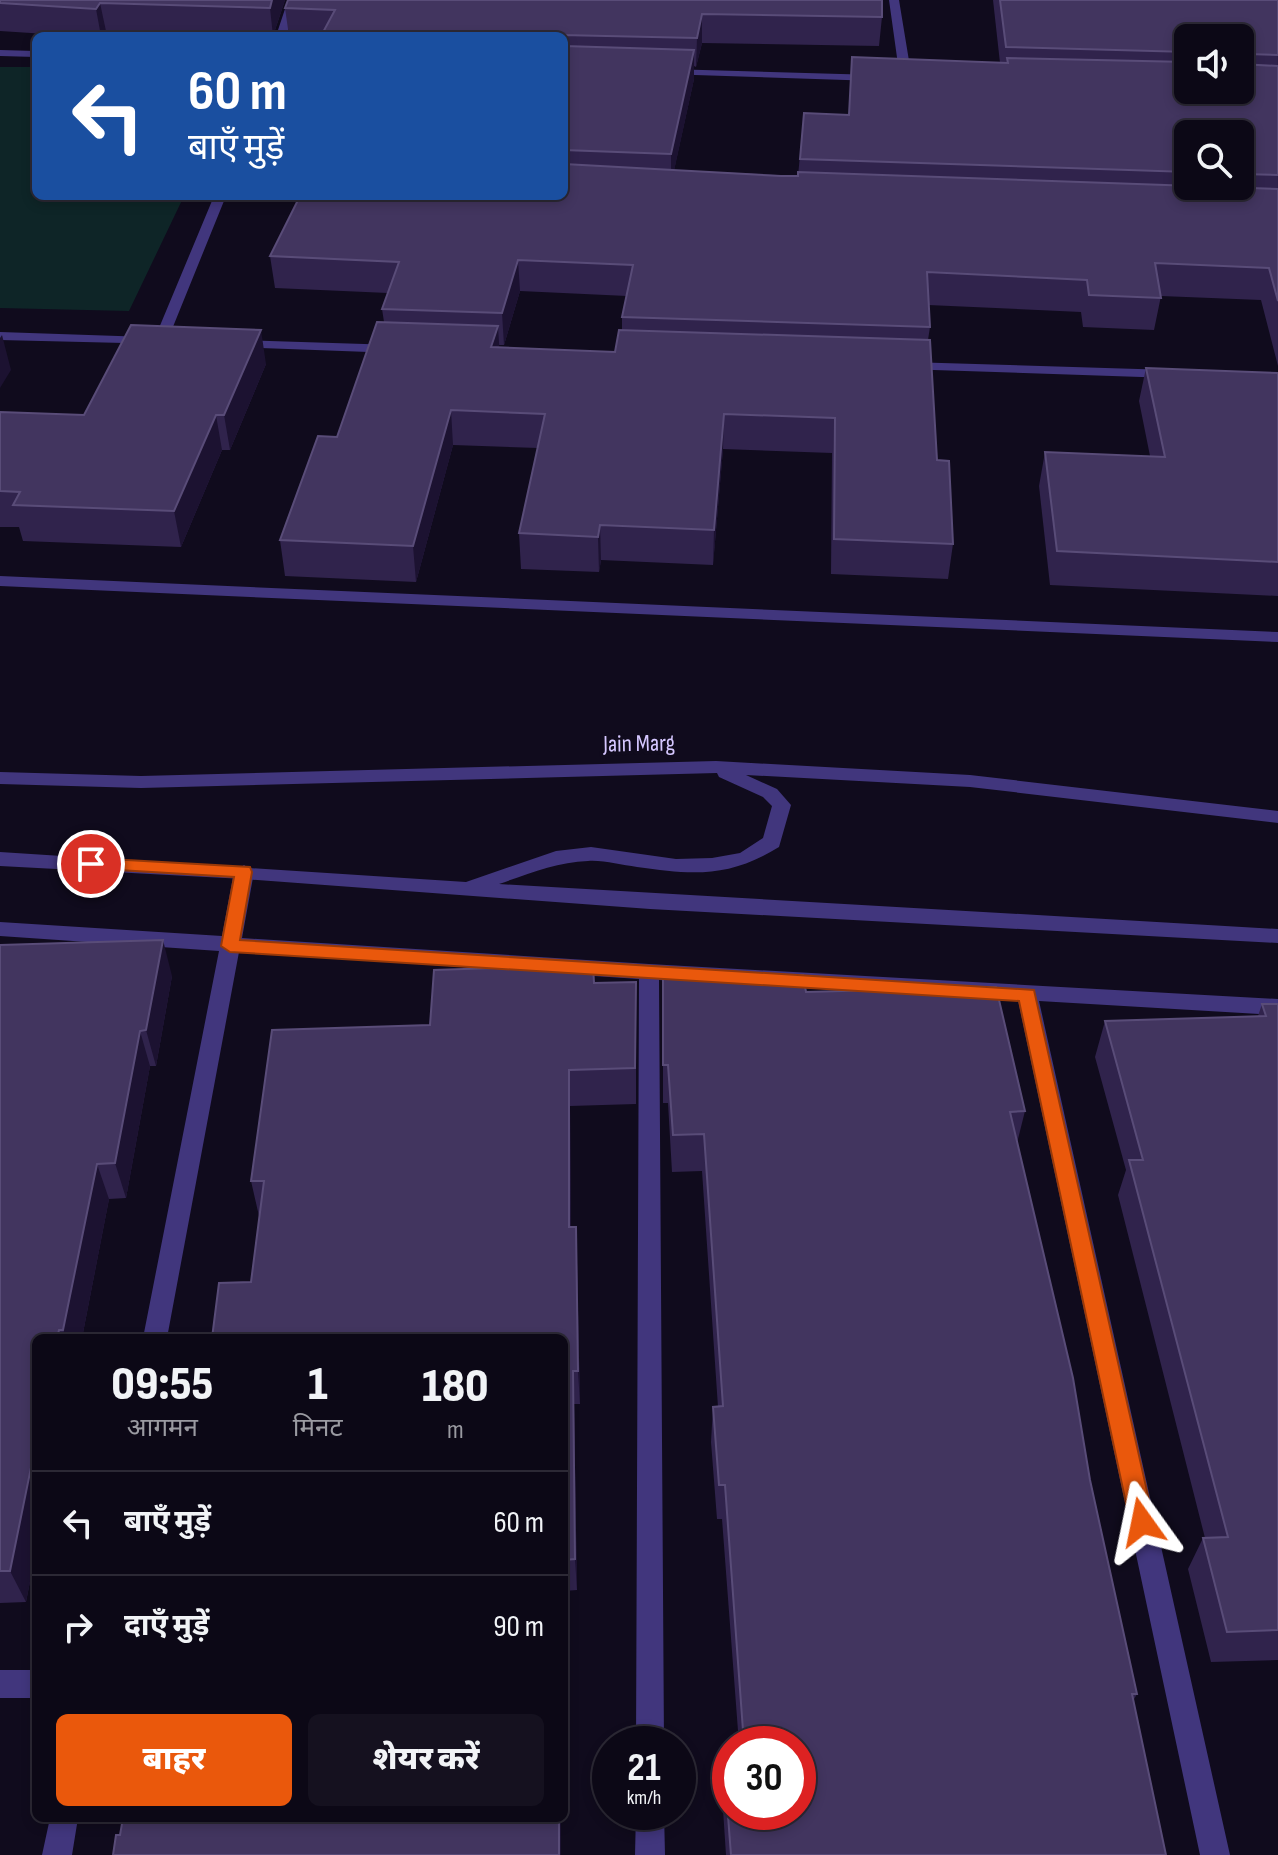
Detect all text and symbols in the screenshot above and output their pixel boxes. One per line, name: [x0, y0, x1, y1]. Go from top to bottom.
map controls: [1174, 24, 1254, 200]
button: sound: [1174, 24, 1254, 104]
text: 60 m: [188, 59, 287, 126]
icon: left: [56, 64, 160, 168]
button: search: [1174, 120, 1254, 200]
text: बाएँ मुड़ें: [188, 127, 284, 170]
street label: Jain Marg: [602, 728, 675, 759]
pin: [57, 830, 125, 898]
icon: arrive: [69, 842, 113, 886]
text: 09:55: [111, 1356, 213, 1413]
text: 1: [308, 1356, 328, 1413]
text: 180: [422, 1358, 489, 1415]
text: आगमन: [127, 1413, 198, 1444]
text: मिनट: [293, 1413, 343, 1444]
text: m: [447, 1415, 464, 1446]
position arrow: [1100, 1480, 1184, 1564]
icon: left: [56, 1501, 100, 1545]
text: बाएँ मुड़ें: [124, 1504, 211, 1540]
text: 60 m: [493, 1505, 544, 1541]
icon: right: [56, 1605, 100, 1649]
text: दाएँ मुड़ें: [124, 1608, 209, 1644]
text: 90 m: [493, 1609, 544, 1645]
button: बाहर: [56, 1714, 292, 1806]
button: शेयर करें: [308, 1714, 544, 1806]
speed limit sign: 30: [712, 1726, 816, 1830]
text: 21: [627, 1744, 661, 1792]
text: km/h: [627, 1786, 661, 1810]

